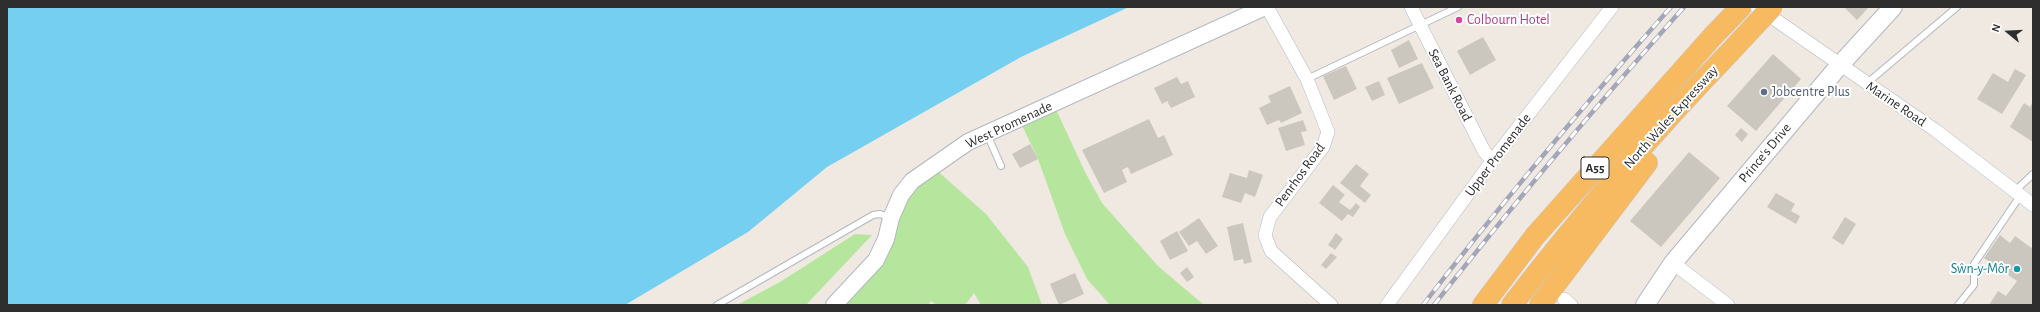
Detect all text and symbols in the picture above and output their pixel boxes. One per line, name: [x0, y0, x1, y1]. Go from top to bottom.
place label: Colbourn Hotel: [1467, 12, 1550, 28]
north arrow: [1988, 12, 2028, 52]
marker: Colbourn Hotel: [1454, 15, 1464, 25]
text: N: [1990, 23, 2003, 33]
street label: Sea Bank Road: [1425, 46, 1475, 124]
street label: North Wales Expressway: [1620, 62, 1722, 172]
street label: Marine Road: [1863, 78, 1929, 130]
place label: Jobcentre Plus: [1772, 84, 1850, 100]
marker: Jobcentre Plus: [1759, 87, 1769, 97]
street label: West Promenade: [963, 98, 1055, 152]
street label: Upper Promenade: [1461, 110, 1535, 200]
street label: Prince's Drive: [1735, 120, 1795, 186]
street label: Penrhos Road: [1271, 140, 1329, 210]
road number: A55: [1581, 157, 1609, 179]
place label: Sŵn-y-Môr: [1951, 261, 2009, 277]
marker: Sŵn-y-Môr: [2012, 264, 2022, 274]

